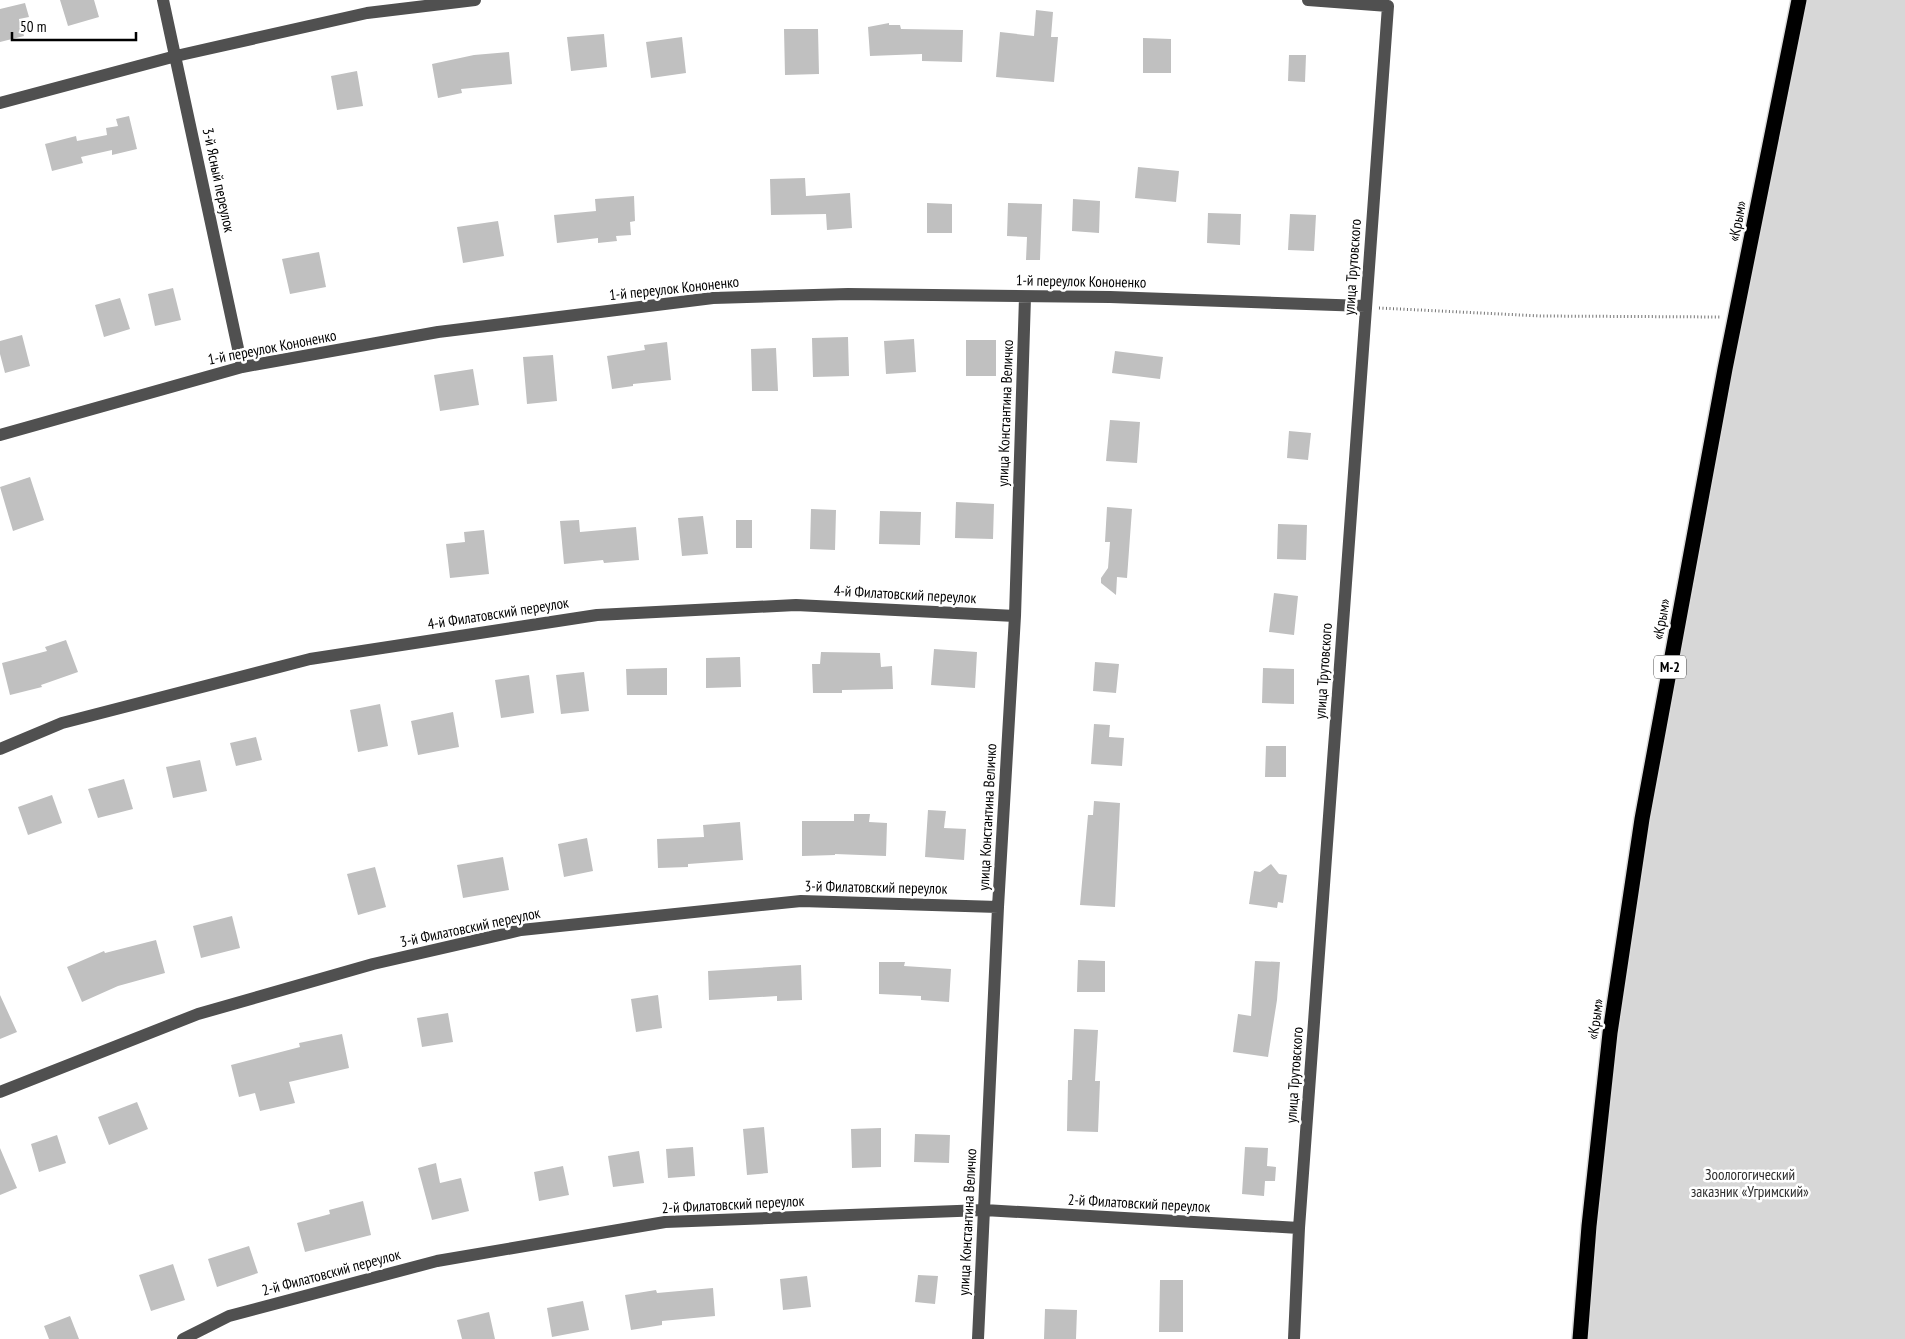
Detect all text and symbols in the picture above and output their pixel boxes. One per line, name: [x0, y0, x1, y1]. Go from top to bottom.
scale bar: [12, 10, 136, 42]
text: 50 m: [20, 17, 46, 36]
street label: 3-й Ясный переулок: [199, 126, 239, 234]
street label: «Крым»: [1724, 199, 1750, 243]
street label: улица Трутовского: [1339, 218, 1365, 316]
street label: 1-й переулок Кононенко: [1016, 270, 1146, 292]
street label: 1-й переулок Кононенко: [608, 272, 740, 304]
street label: 1-й переулок Кононенко: [206, 325, 338, 369]
street label: улица Константина Величко: [993, 339, 1017, 487]
street label: 4-й Филатовский переулок: [833, 581, 977, 607]
street label: 4-й Филатовский переулок: [426, 592, 570, 634]
street label: «Крым»: [1648, 597, 1674, 641]
street label: улица Трутовского: [1310, 622, 1336, 720]
road number: М-2: [1654, 656, 1686, 679]
street label: улица Константина Величко: [974, 743, 1000, 891]
street label: 3-й Филатовский переулок: [804, 876, 948, 898]
street label: 3-й Филатовский переулок: [398, 903, 542, 951]
street label: «Крым»: [1583, 997, 1607, 1041]
street label: улица Трутовского: [1281, 1026, 1307, 1124]
street label: улица Константина Величко: [954, 1148, 980, 1296]
park label: Зоологогический заказник «Угримский»: [1691, 1165, 1809, 1201]
street label: 2-й Филатовский переулок: [1067, 1190, 1211, 1216]
street label: 2-й Филатовский переулок: [661, 1191, 805, 1217]
street label: 2-й Филатовский переулок: [260, 1244, 403, 1300]

